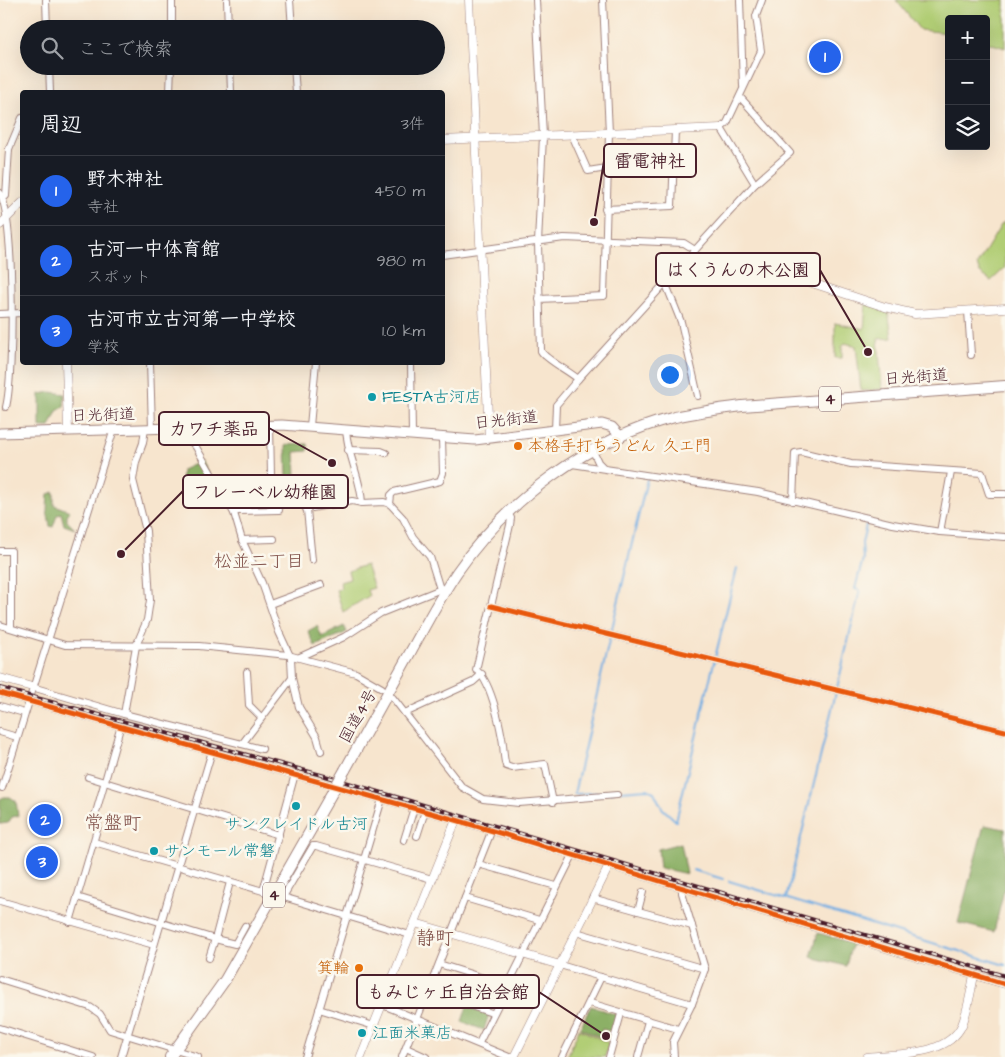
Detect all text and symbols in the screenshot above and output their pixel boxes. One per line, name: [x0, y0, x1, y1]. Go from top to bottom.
map controls: [945, 15, 990, 150]
button: +: [945, 15, 990, 60]
search box: [20, 20, 445, 75]
icon: search: [38, 34, 66, 62]
text: ここで検索: [78, 36, 173, 63]
pin: 1: [809, 38, 841, 76]
button: −: [945, 60, 990, 105]
button: layers: [945, 105, 990, 150]
text: 周辺: [40, 110, 82, 139]
text: 3件: [401, 113, 425, 135]
callout: 雷電神社: [604, 144, 696, 177]
text: 雷電神社: [614, 149, 686, 174]
text: 野木神社: [87, 166, 163, 193]
text: 1: [55, 180, 57, 202]
text: 450 m: [374, 180, 425, 202]
text: 寺社: [87, 196, 119, 218]
text: 古河一中体育館: [87, 236, 220, 263]
text: 2: [51, 250, 61, 272]
text: 980 m: [377, 250, 425, 272]
callout: はくうんの木公園: [656, 253, 820, 286]
text: はくうんの木公園: [666, 258, 810, 283]
text: スポット: [87, 266, 151, 288]
text: 古河市立古河第一中学校: [87, 306, 296, 333]
text: 3: [52, 320, 60, 342]
text: 1.0 km: [382, 320, 425, 342]
text: 学校: [87, 336, 119, 358]
your location: [657, 362, 683, 388]
street label: 日光街道: [883, 364, 949, 390]
place label: FESTA古河店: [382, 386, 481, 408]
road number: 4: [819, 386, 841, 412]
marker: FESTA古河店: [366, 391, 378, 403]
street label: 日光街道: [71, 403, 135, 427]
street label: 日光街道: [473, 406, 539, 434]
callout: カワチ薬品: [159, 412, 269, 445]
text: カワチ薬品: [169, 417, 259, 442]
place label: 本格手打ちうどん 久エ門: [528, 435, 711, 457]
marker: 本格手打ちうどん 久エ門: [512, 440, 524, 452]
callout: フレーベル幼稚園: [183, 475, 348, 508]
text: フレーベル幼稚園: [193, 480, 337, 505]
district label: 松並二丁目: [214, 549, 304, 574]
street label: 国道4号: [334, 685, 382, 747]
marker: サンクレイドル古河: [290, 800, 302, 812]
pin: 2: [29, 801, 61, 839]
district label: 常盤町: [84, 810, 142, 837]
place label: サンクレイドル古河: [224, 813, 368, 835]
place label: サンモール常磐: [164, 840, 275, 862]
pin: 3: [26, 843, 58, 881]
marker: サンモール常磐: [148, 845, 160, 857]
road number: 4: [263, 882, 285, 908]
district label: 静町: [416, 925, 454, 952]
place label: 箕輪: [317, 957, 349, 979]
marker: 箕輪: [353, 962, 365, 974]
callout: もみじヶ丘自治会館: [357, 975, 539, 1008]
text: もみじヶ丘自治会館: [367, 980, 529, 1005]
place label: 江面米菓店: [372, 1022, 452, 1044]
marker: 江面米菓店: [356, 1027, 368, 1039]

